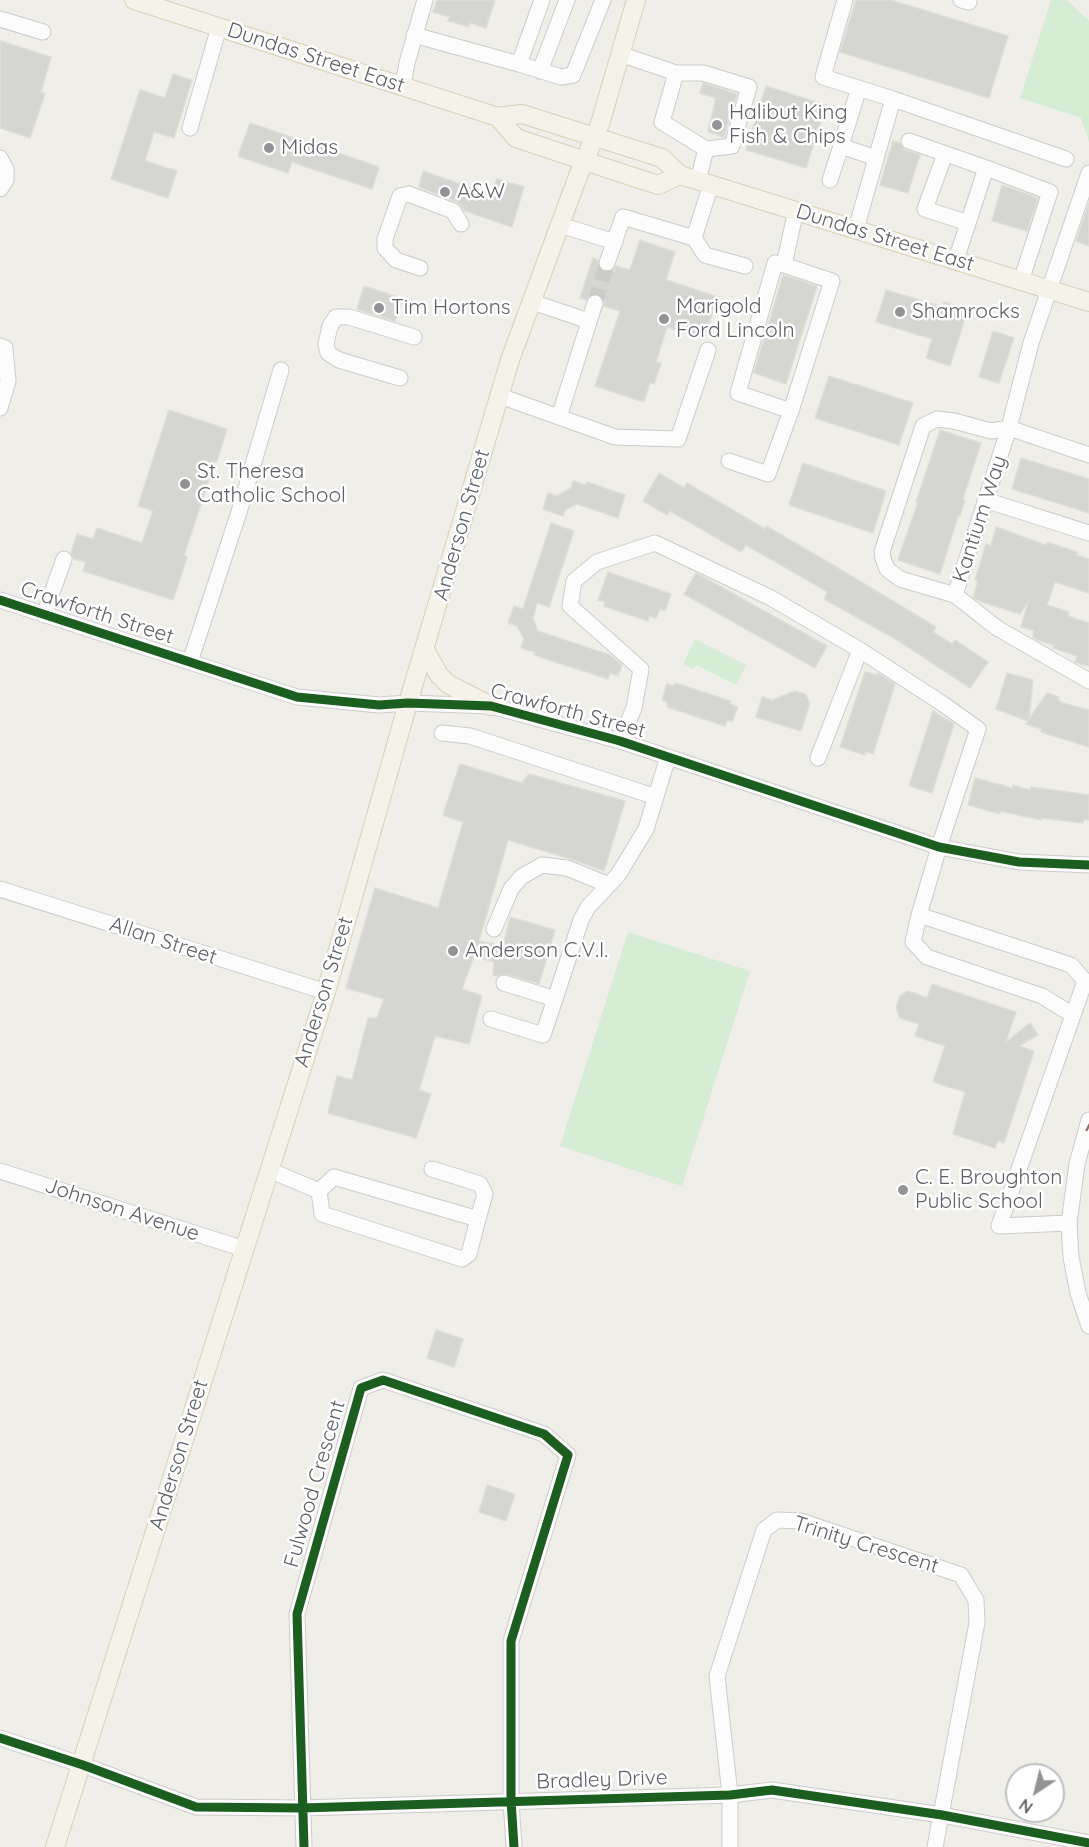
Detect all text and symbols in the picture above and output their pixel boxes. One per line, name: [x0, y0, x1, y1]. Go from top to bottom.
street label: Dundas Street East: [224, 17, 408, 99]
place label: Halibut King Fish & Chips: [729, 100, 848, 150]
marker: Halibut King Fish & Chips: [710, 118, 724, 132]
place label: Midas: [281, 135, 338, 161]
marker: Midas: [262, 141, 276, 155]
place label: A&W: [457, 179, 505, 205]
marker: A&W: [438, 185, 452, 199]
street label: Dundas Street East: [793, 199, 977, 277]
place label: Marigold Ford Lincoln: [676, 294, 795, 344]
place label: Tim Hortons: [391, 295, 511, 321]
place label: Shamrocks: [912, 299, 1020, 325]
marker: Tim Hortons: [372, 301, 386, 315]
marker: Shamrocks: [893, 305, 907, 319]
marker: Marigold Ford Lincoln: [657, 312, 671, 326]
street label: Anderson Street: [428, 446, 496, 604]
street label: Kantium Way: [948, 452, 1012, 586]
place label: St. Theresa Catholic School: [197, 459, 346, 509]
marker: St. Theresa Catholic School: [178, 477, 192, 491]
street label: Crawforth Street: [17, 576, 177, 650]
street label: Crawforth Street: [488, 678, 648, 744]
street label: Allan Street: [106, 912, 220, 970]
street label: Anderson Street: [289, 914, 359, 1070]
place label: Anderson C.V.I.: [465, 938, 608, 964]
marker: Anderson C.V.I.: [446, 944, 460, 958]
place label: C. E. Broughton Public School: [915, 1165, 1062, 1215]
street label: Johnson Avenue: [42, 1173, 202, 1247]
marker: C. E. Broughton Public School: [896, 1183, 910, 1197]
street label: Anderson Street: [144, 1377, 214, 1533]
street label: Fulwood Crescent: [279, 1398, 351, 1570]
street label: Trinity Crescent: [790, 1511, 942, 1579]
north arrow: [1005, 1763, 1065, 1823]
street label: Bradley Drive: [536, 1765, 668, 1795]
text: N: [1015, 1795, 1036, 1818]

